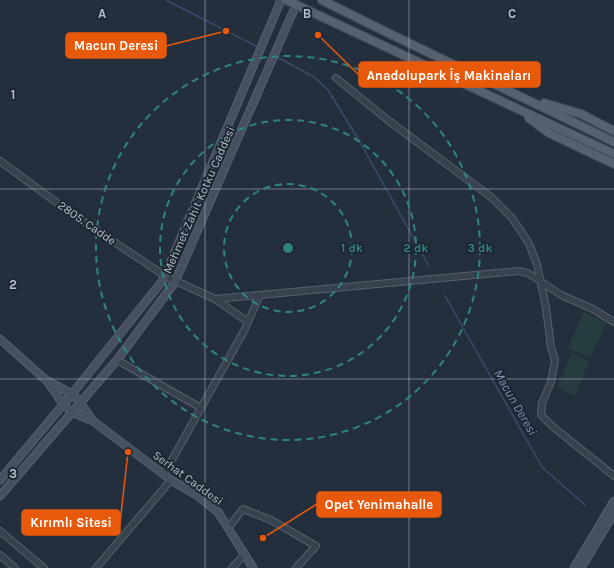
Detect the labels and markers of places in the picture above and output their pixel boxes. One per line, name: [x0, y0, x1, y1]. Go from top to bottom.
callout: Macun Deresi: [66, 33, 166, 58]
callout: Anadolupark İş Makinaları: [359, 62, 540, 87]
centre of rings: [281, 241, 295, 255]
callout: Opet Yenimahalle: [317, 492, 441, 517]
callout: Kırımlı Sitesi: [22, 510, 120, 535]

